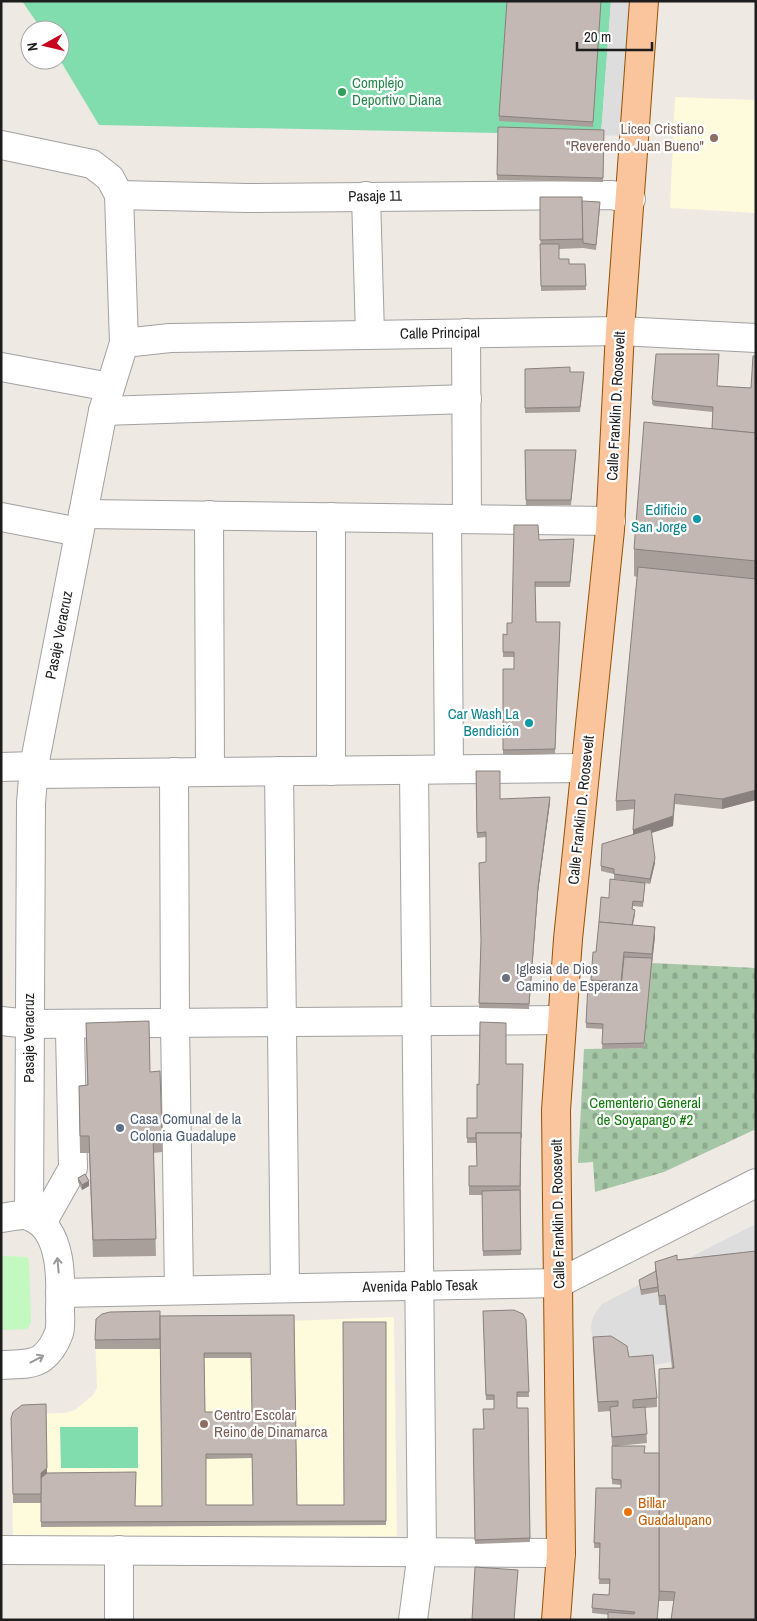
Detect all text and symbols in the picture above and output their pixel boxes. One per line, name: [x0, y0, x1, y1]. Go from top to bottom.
north arrow: [20, 20, 70, 70]
scale bar: [577, 20, 652, 52]
text: 20 m: [584, 26, 611, 47]
text: N: [23, 41, 42, 52]
place label: Complejo Deportivo Diana: [352, 72, 442, 110]
marker: Complejo Deportivo Diana: [336, 86, 348, 98]
place label: Liceo Cristiano "Reverendo Juan Bueno": [566, 118, 704, 156]
marker: Liceo Cristiano "Reverendo Juan Bueno": [708, 132, 720, 144]
street label: Pasaje 11: [348, 185, 402, 206]
street label: Calle Principal: [400, 321, 480, 344]
street label: Calle Franklin D. Roosevelt: [601, 330, 630, 481]
place label: Edificio San Jorge: [631, 499, 687, 537]
marker: Edificio San Jorge: [691, 513, 703, 525]
street label: Pasaje Veracruz: [40, 589, 77, 681]
place label: Car Wash La Bendición: [448, 703, 519, 741]
marker: Car Wash La Bendición: [523, 717, 535, 729]
street label: Calle Franklin D. Roosevelt: [562, 734, 599, 885]
place label: Iglesia de Dios Camino de Esperanza: [516, 958, 639, 996]
marker: Iglesia de Dios Camino de Esperanza: [500, 972, 512, 984]
street label: Pasaje Veracruz: [18, 993, 39, 1083]
park label: Cementerio General de Soyapango #2: [589, 1092, 701, 1130]
place label: Casa Comunal de la Colonia Guadalupe: [130, 1108, 242, 1146]
marker: Casa Comunal de la Colonia Guadalupe: [114, 1122, 126, 1134]
street label: Calle Franklin D. Roosevelt: [546, 1138, 569, 1289]
one-way arrow: [54, 1257, 63, 1273]
street label: Avenida Pablo Tesak: [361, 1274, 479, 1297]
one-way arrow: [29, 1354, 44, 1363]
place label: Centro Escolar Reino de Dinamarca: [214, 1404, 328, 1442]
marker: Centro Escolar Reino de Dinamarca: [198, 1418, 210, 1430]
place label: Billar Guadalupano: [638, 1492, 712, 1530]
marker: Billar Guadalupano: [622, 1506, 634, 1518]

